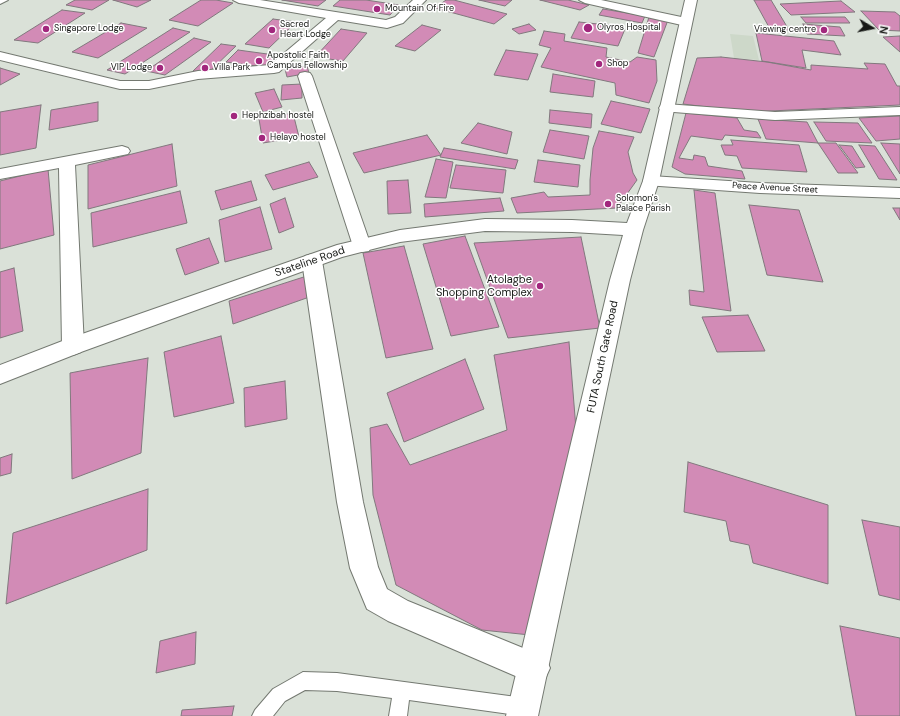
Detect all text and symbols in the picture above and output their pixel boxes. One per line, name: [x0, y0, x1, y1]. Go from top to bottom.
marker: Mountain Of Fire: [372, 4, 382, 14]
place label: Mountain Of Fire: [385, 4, 454, 14]
north arrow: [852, 8, 892, 48]
place label: Sacred Heart Lodge: [280, 20, 331, 41]
marker: Olyros Hospital: [582, 22, 594, 34]
place label: Olyros Hospital: [597, 23, 661, 33]
marker: Singapore Lodge: [41, 24, 51, 34]
place label: Singapore Lodge: [54, 24, 124, 34]
marker: Sacred Heart Lodge: [267, 25, 277, 35]
place label: Viewing centre: [754, 25, 816, 35]
marker: Viewing centre: [819, 25, 829, 35]
text: N: [876, 25, 891, 35]
place label: Apostolic Faith Campus Fellowship: [267, 51, 347, 72]
marker: Apostolic Faith Campus Fellowship: [254, 56, 264, 66]
marker: Shop: [594, 59, 604, 69]
place label: Shop: [607, 59, 628, 69]
place label: VIP Lodge: [111, 63, 152, 73]
marker: VIP Lodge: [155, 63, 165, 73]
marker: Villa Park: [200, 63, 210, 73]
place label: Villa Park: [213, 63, 250, 73]
marker: Hephzibah hostel: [229, 111, 239, 121]
place label: Hephzibah hostel: [242, 111, 314, 121]
marker: Helayo hostel: [257, 133, 267, 143]
place label: Helayo hostel: [270, 133, 326, 143]
street label: Peace Avenue Street: [732, 180, 818, 196]
place label: Solomon's Palace Parish: [616, 194, 671, 215]
marker: Solomon's Palace Parish: [603, 199, 613, 209]
street label: Stateline Road: [273, 244, 347, 280]
place label: Atolagbe Shopping Complex: [436, 273, 532, 299]
marker: Atolagbe Shopping Complex: [535, 281, 545, 291]
street label: FUTA South Gate Road: [585, 300, 621, 414]

